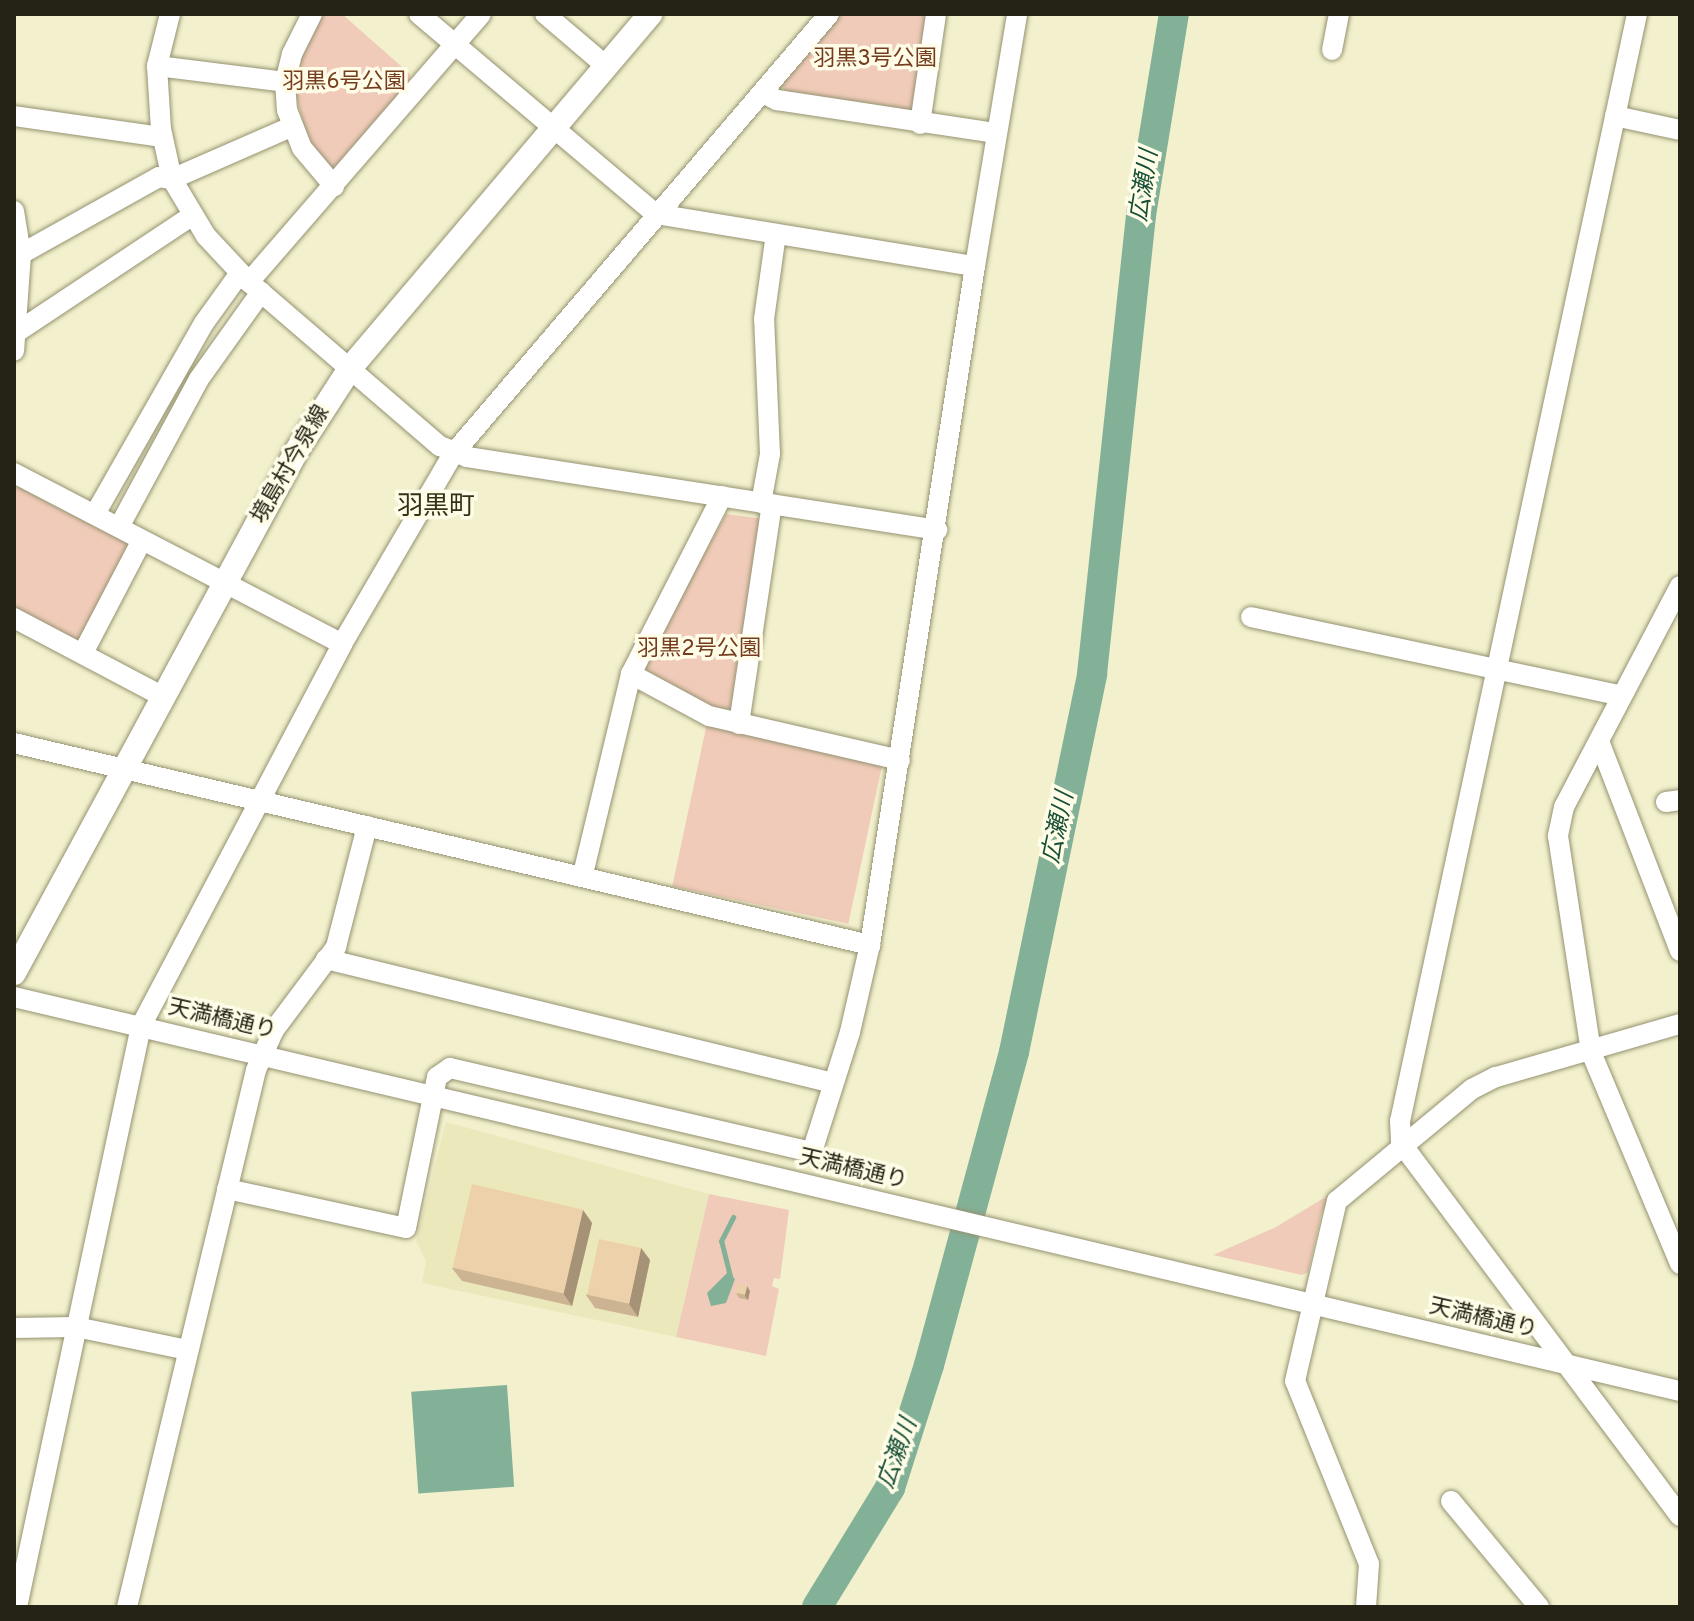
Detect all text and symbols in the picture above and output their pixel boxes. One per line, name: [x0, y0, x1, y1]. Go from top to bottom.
park label: 羽黒3号公園: [813, 47, 937, 73]
park label: 羽黒6号公園: [282, 70, 406, 96]
water label: 広瀬川: [1126, 148, 1166, 224]
street label: 境島村今泉線: [247, 401, 335, 529]
district label: 羽黒町: [397, 492, 475, 524]
park label: 羽黒2号公園: [637, 637, 761, 663]
water label: 広瀬川: [1038, 790, 1082, 866]
street label: 天満橋通り: [165, 995, 279, 1045]
street label: 天満橋通り: [796, 1145, 910, 1195]
street label: 天満橋通り: [1426, 1294, 1540, 1344]
water label: 広瀬川: [873, 1415, 925, 1493]

